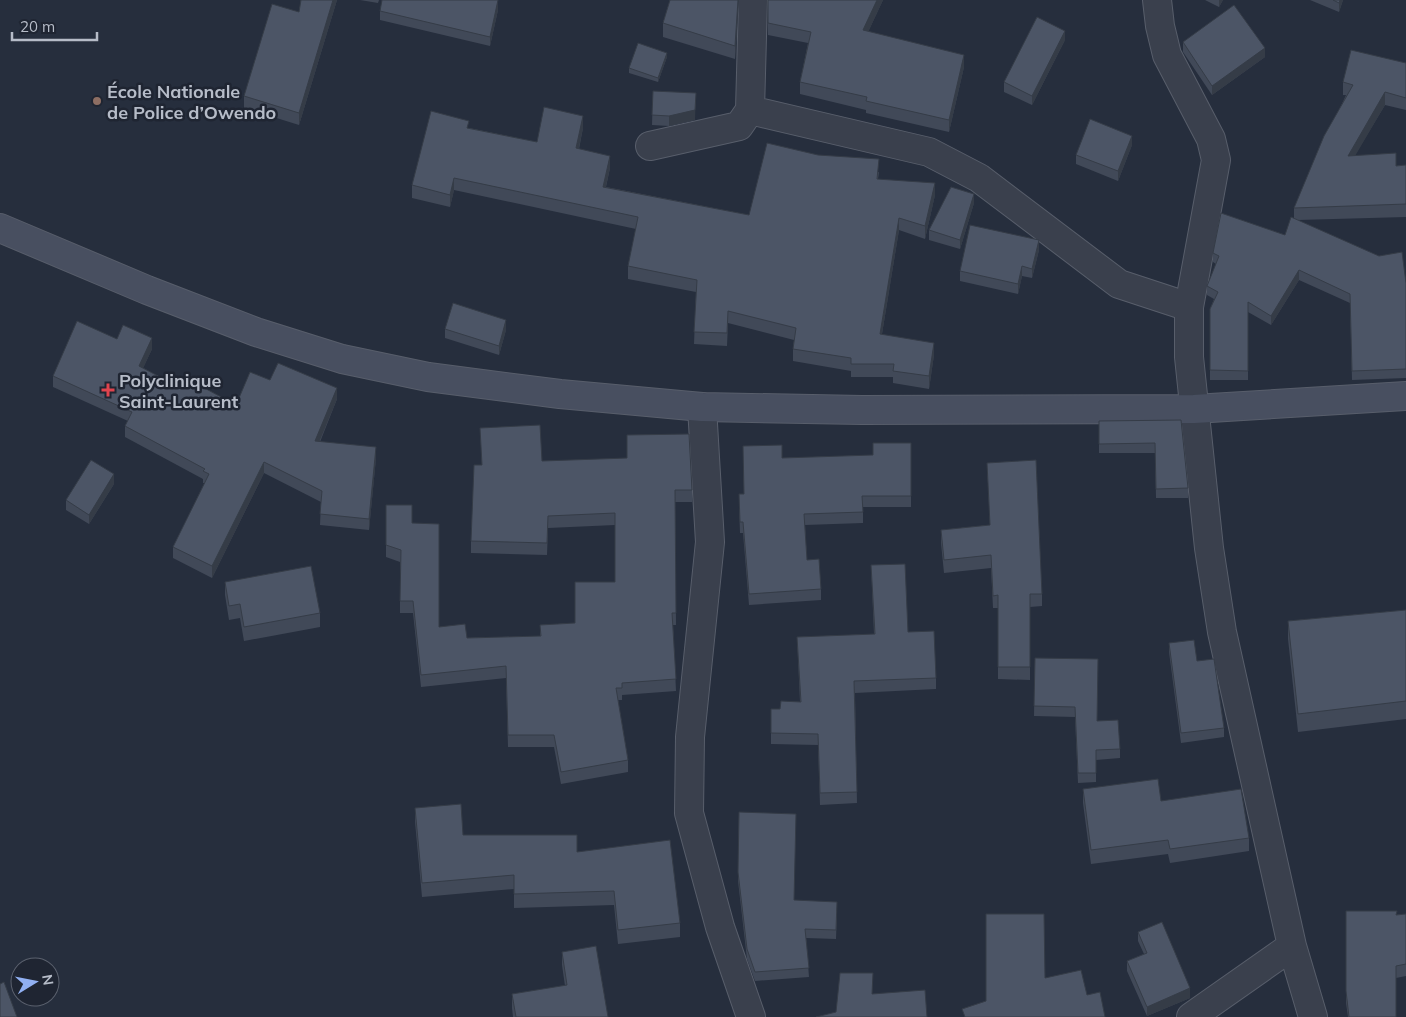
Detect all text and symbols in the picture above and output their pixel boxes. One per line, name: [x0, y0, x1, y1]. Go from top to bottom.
scale bar: [12, 10, 98, 42]
text: 20 m: [20, 17, 55, 36]
place label: École Nationale de Police d’Owendo: [107, 80, 276, 124]
marker: École Nationale de Police d’Owendo: [91, 95, 103, 107]
place label: Polyclinique Saint-Laurent: [119, 369, 239, 413]
marker: Polyclinique Saint-Laurent: [101, 383, 115, 397]
north arrow: [10, 957, 60, 1007]
text: N: [38, 973, 58, 987]

